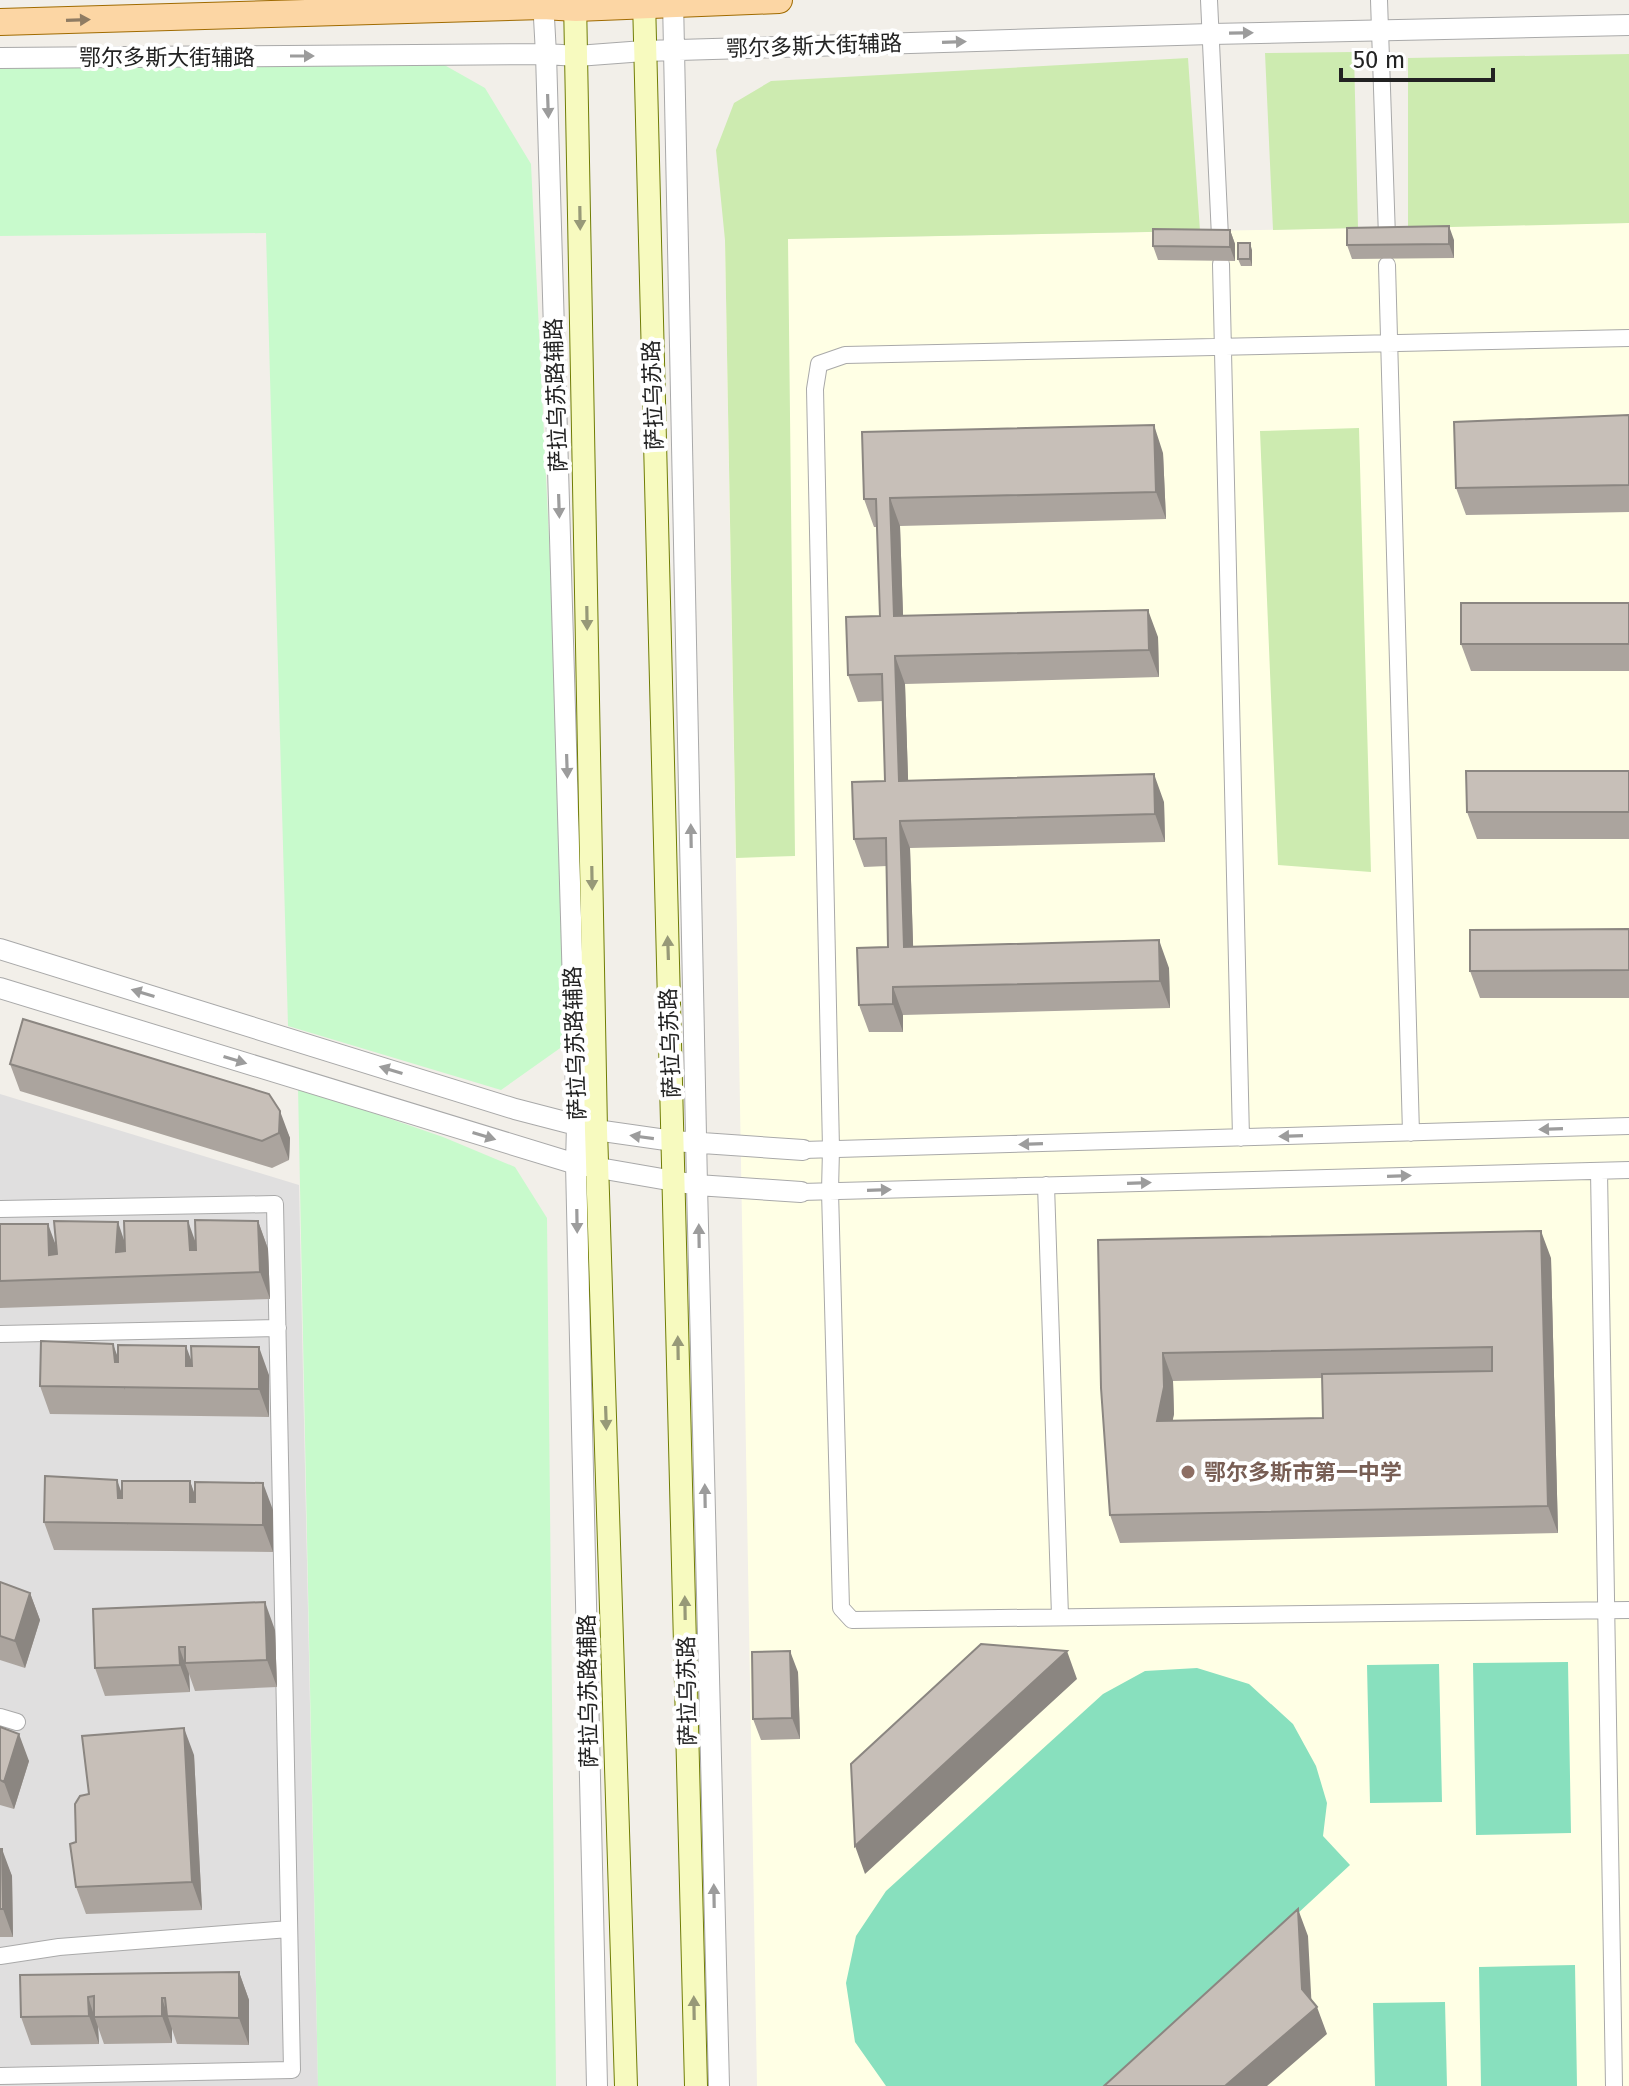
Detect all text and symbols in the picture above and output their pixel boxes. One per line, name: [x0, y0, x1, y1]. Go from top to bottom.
one-way arrow: [66, 13, 91, 26]
one-way arrow: [1229, 27, 1254, 40]
street label: 鄂尔多斯大街辅路: [726, 29, 902, 63]
scale bar: [1341, 32, 1493, 82]
one-way arrow: [942, 35, 967, 48]
street label: 鄂尔多斯大街辅路: [79, 44, 255, 71]
text: 50 m: [1353, 46, 1405, 74]
one-way arrow: [290, 50, 315, 62]
one-way arrow: [541, 94, 554, 119]
one-way arrow: [574, 206, 586, 231]
street label: 萨拉乌苏路辅路: [540, 318, 572, 472]
street label: 萨拉乌苏路: [638, 340, 668, 450]
one-way arrow: [553, 494, 566, 519]
one-way arrow: [581, 606, 593, 631]
one-way arrow: [560, 754, 573, 779]
one-way arrow: [684, 823, 697, 848]
one-way arrow: [585, 866, 598, 891]
one-way arrow: [661, 935, 674, 960]
street label: 萨拉乌苏路辅路: [559, 966, 591, 1120]
one-way arrow: [130, 986, 154, 999]
street label: 萨拉乌苏路: [655, 988, 685, 1098]
one-way arrow: [224, 1054, 248, 1067]
one-way arrow: [379, 1063, 403, 1076]
one-way arrow: [1538, 1122, 1563, 1135]
one-way arrow: [472, 1130, 496, 1143]
one-way arrow: [629, 1130, 654, 1143]
one-way arrow: [1278, 1130, 1303, 1143]
one-way arrow: [1018, 1137, 1043, 1150]
one-way arrow: [1387, 1170, 1412, 1182]
one-way arrow: [1127, 1177, 1152, 1189]
one-way arrow: [867, 1183, 892, 1196]
one-way arrow: [571, 1209, 583, 1234]
one-way arrow: [692, 1223, 705, 1248]
one-way arrow: [672, 1335, 685, 1360]
one-way arrow: [599, 1406, 612, 1431]
place label: 鄂尔多斯市第一中学: [1204, 1459, 1402, 1486]
marker: 鄂尔多斯市第一中学: [1179, 1463, 1197, 1481]
one-way arrow: [698, 1483, 711, 1508]
one-way arrow: [678, 1595, 691, 1620]
street label: 萨拉乌苏路辅路: [573, 1614, 603, 1768]
street label: 萨拉乌苏路: [673, 1636, 701, 1746]
one-way arrow: [708, 1883, 721, 1908]
one-way arrow: [688, 1995, 701, 2020]

